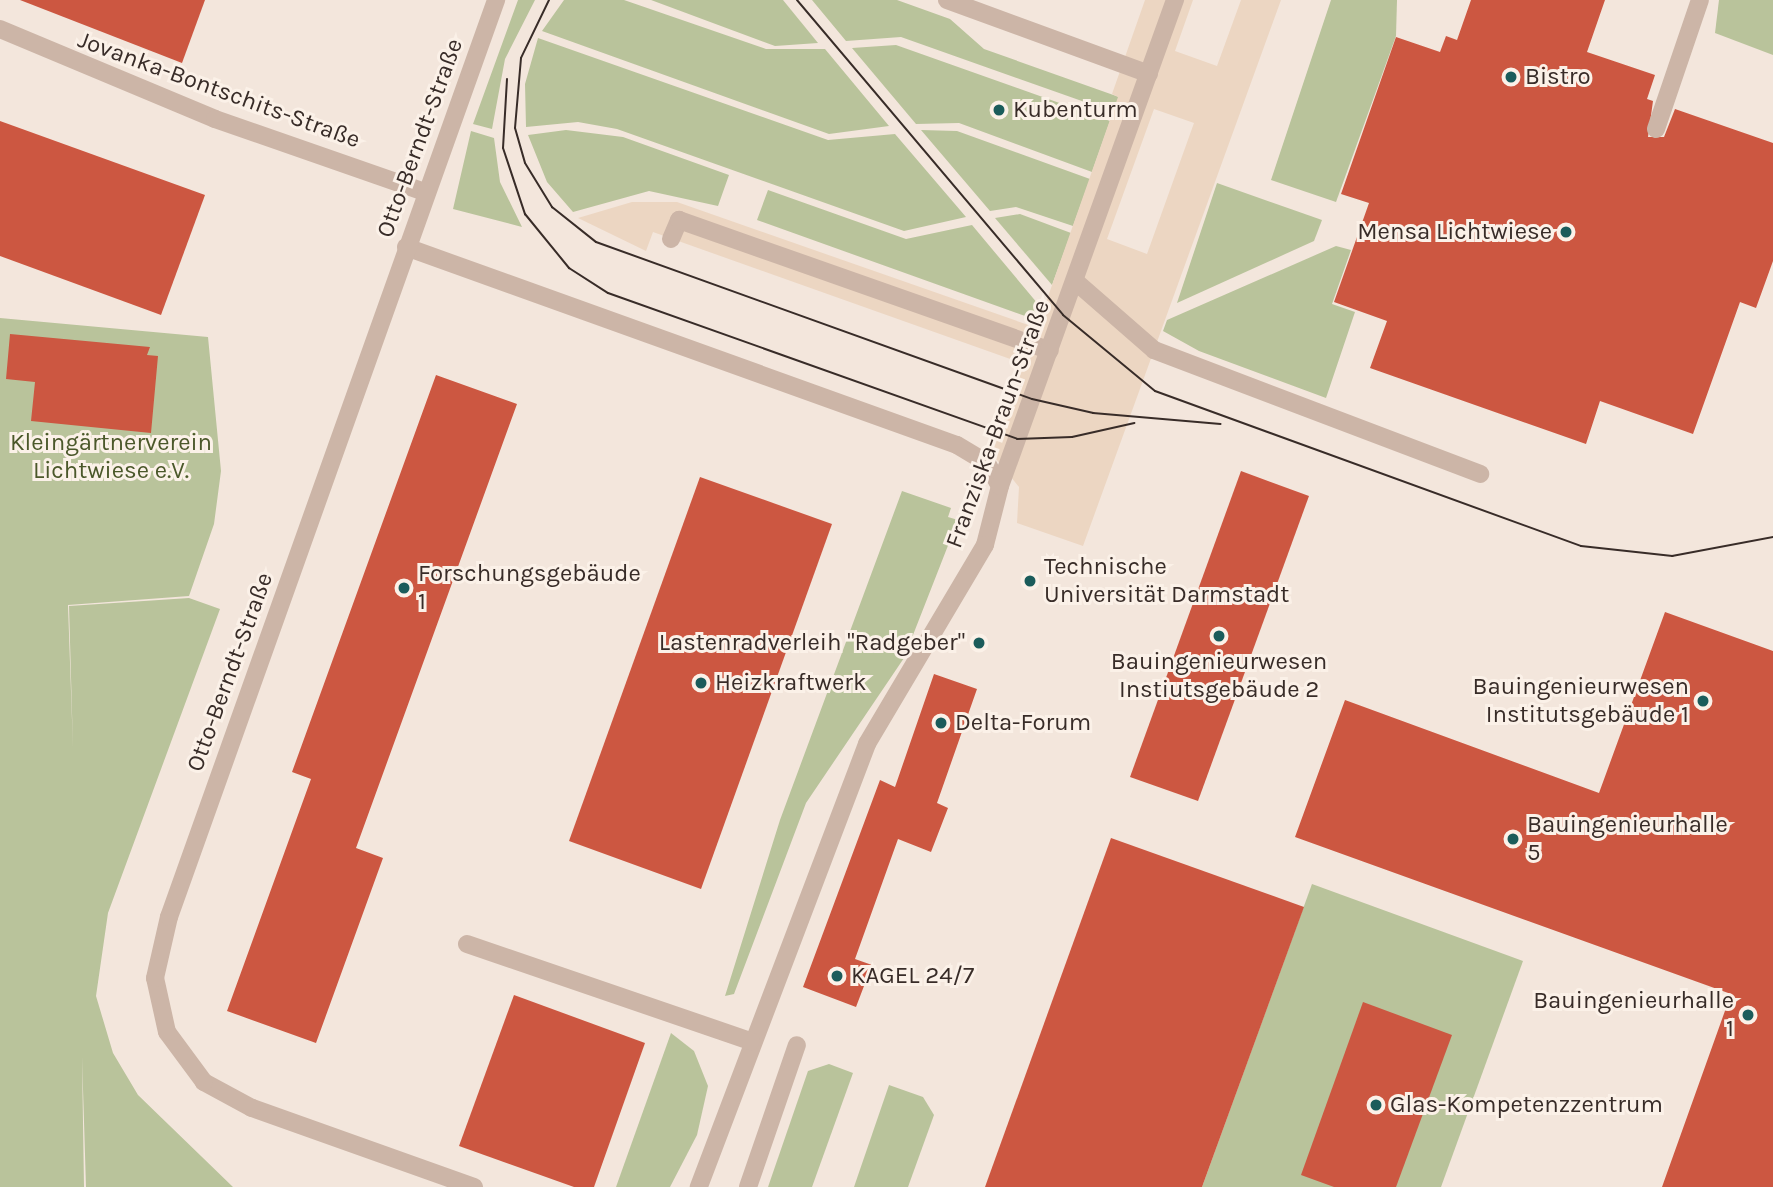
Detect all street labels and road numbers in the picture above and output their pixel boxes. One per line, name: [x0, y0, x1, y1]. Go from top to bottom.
street label: Jovanka-Bontschits-Straße: [74, 25, 364, 155]
street label: Otto-Berndt-Straße: [371, 35, 469, 241]
street label: Franziska-Braun-Straße: [940, 296, 1056, 552]
street label: Otto-Berndt-Straße: [181, 569, 279, 775]

